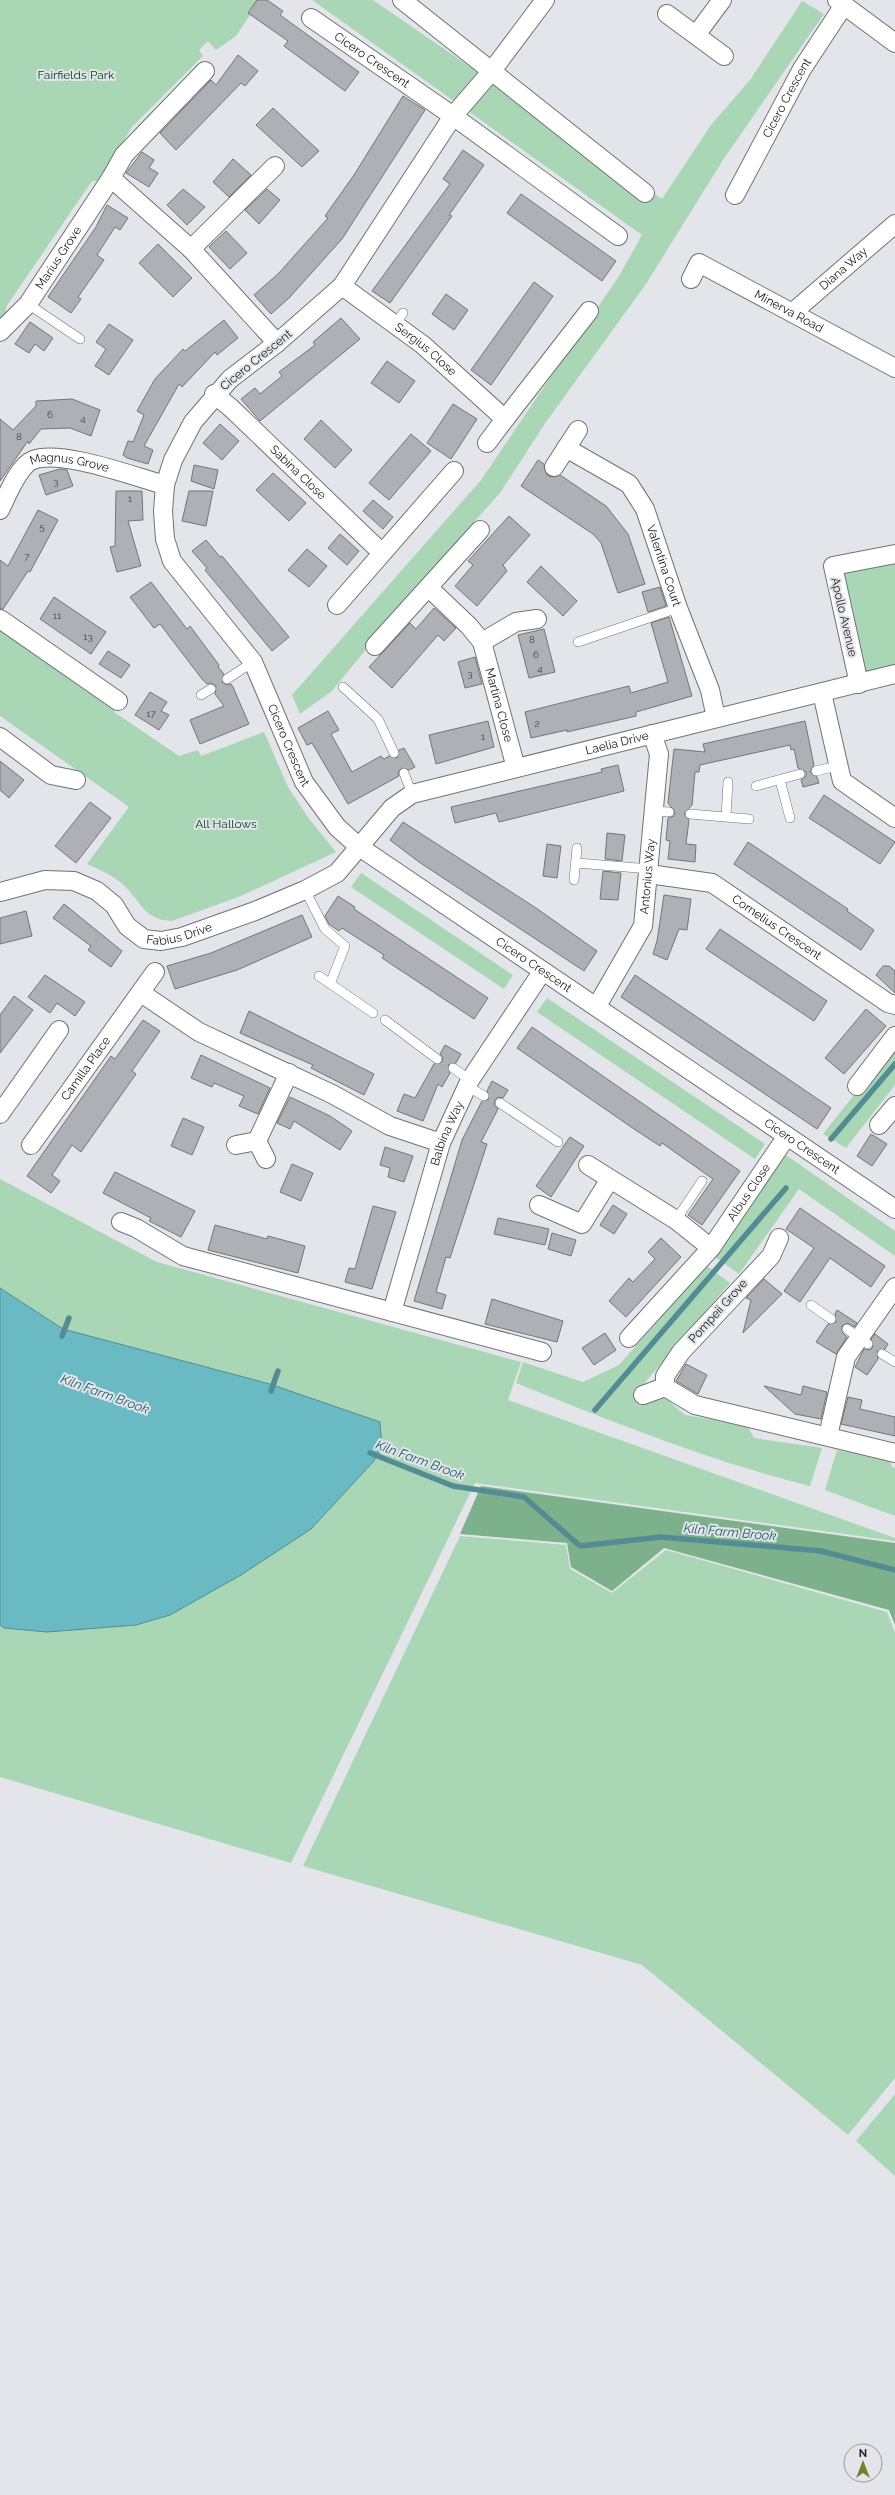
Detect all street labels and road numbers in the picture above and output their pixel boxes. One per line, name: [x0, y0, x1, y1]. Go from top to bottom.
street label: Cicero Crescent: [332, 29, 412, 91]
street label: Cicero Crescent: [760, 56, 814, 140]
street label: Marius Grove: [33, 224, 84, 292]
street label: Diana Way: [817, 244, 871, 293]
street label: Minerva Road: [752, 287, 826, 335]
street label: Sergius Close: [392, 320, 459, 379]
street label: Cicero Crescent: [217, 327, 295, 393]
street label: Sabina Close: [267, 442, 329, 502]
street label: Magnus Grove: [28, 450, 111, 475]
street label: Valentina Court: [644, 523, 684, 608]
street label: Apollo Avenue: [828, 576, 860, 658]
street label: Martina Close: [482, 666, 516, 743]
street label: Cicero Crescent: [265, 702, 312, 790]
street label: Laelia Drive: [584, 728, 650, 758]
street label: Antonius Way: [637, 837, 658, 915]
street label: Cornelius Crescent: [729, 892, 824, 963]
street label: Fabius Drive: [146, 920, 214, 948]
street label: Cicero Crescent: [493, 934, 574, 995]
street label: Camilla Place: [58, 1034, 113, 1103]
street label: Balbina Way: [428, 1098, 467, 1167]
street label: Cicero Crescent: [762, 1116, 843, 1177]
street label: Albus Close: [724, 1161, 773, 1224]
street label: Pompeii Grove: [686, 1276, 750, 1346]

